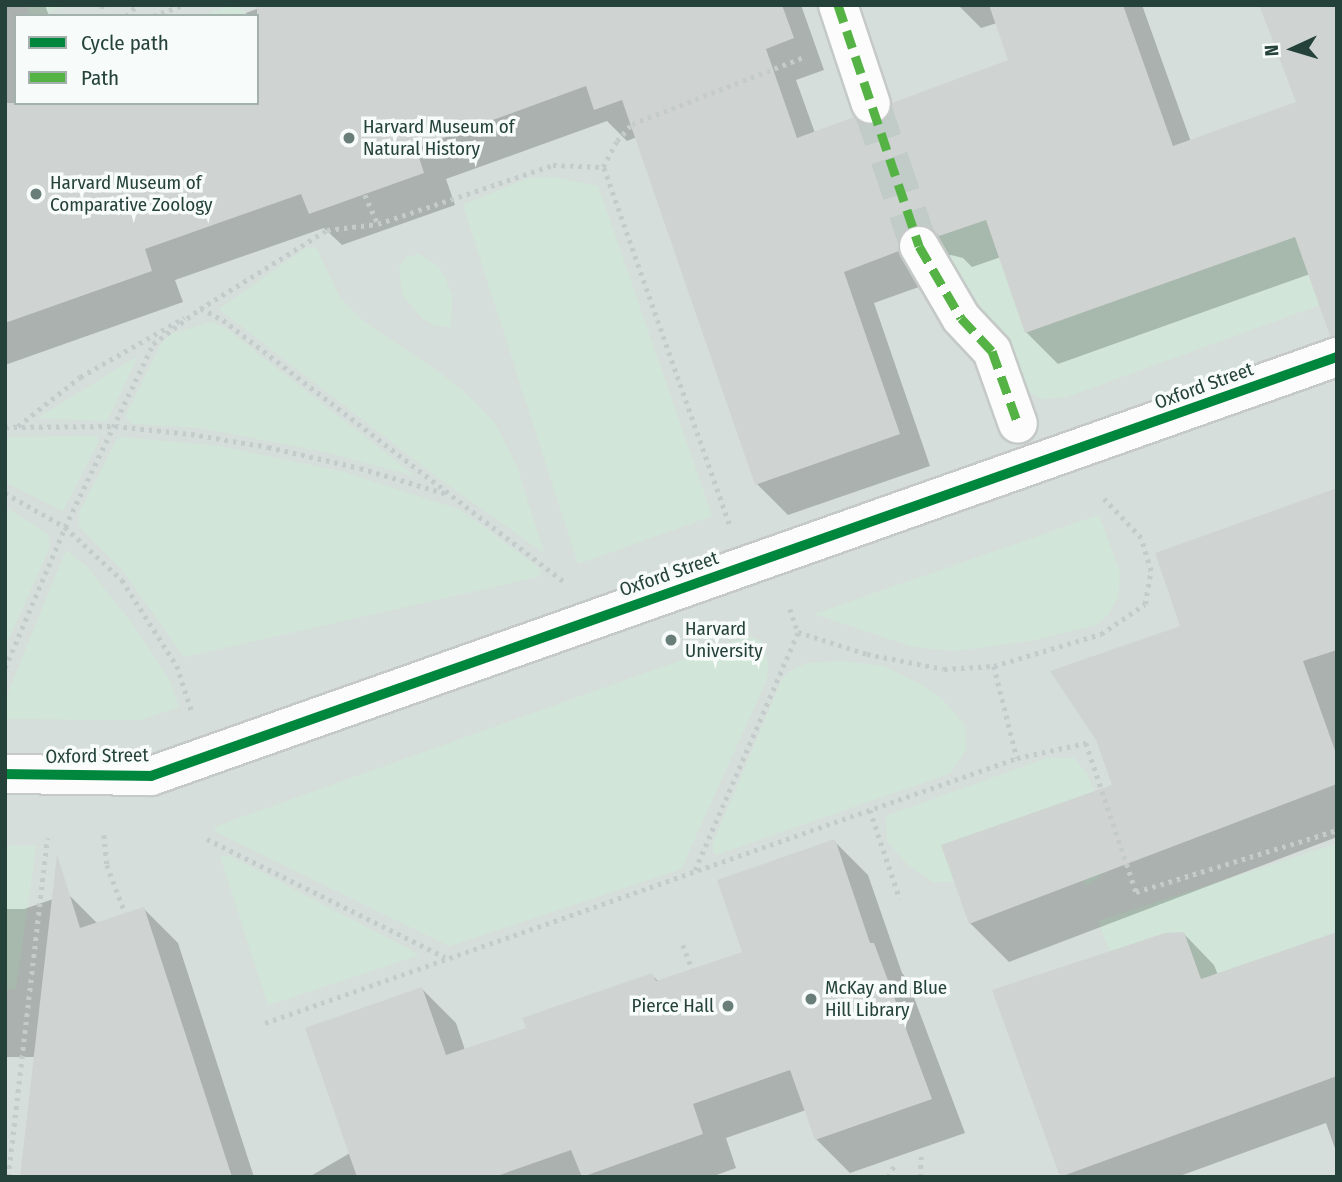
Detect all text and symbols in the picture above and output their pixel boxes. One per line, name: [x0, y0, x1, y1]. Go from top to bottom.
legend: [14, 14, 259, 105]
north arrow: [1258, 14, 1328, 84]
text: Cycle path: [81, 30, 169, 56]
text: N: [1260, 44, 1283, 57]
text: Path: [81, 65, 119, 91]
place label: Harvard Museum of Natural History: [363, 116, 514, 160]
marker: Harvard Museum of Natural History: [341, 130, 357, 146]
place label: Harvard Museum of Comparative Zoology: [50, 172, 213, 216]
marker: Harvard Museum of Comparative Zoology: [28, 186, 44, 202]
street label: Oxford Street: [1152, 358, 1256, 414]
street label: Oxford Street: [617, 546, 721, 602]
place label: Harvard University: [685, 618, 763, 662]
marker: Harvard University: [663, 632, 679, 648]
street label: Oxford Street: [45, 744, 149, 768]
place label: McKay and Blue Hill Library: [825, 977, 947, 1021]
marker: McKay and Blue Hill Library: [803, 991, 819, 1007]
place label: Pierce Hall: [632, 995, 714, 1017]
marker: Pierce Hall: [720, 998, 736, 1014]

